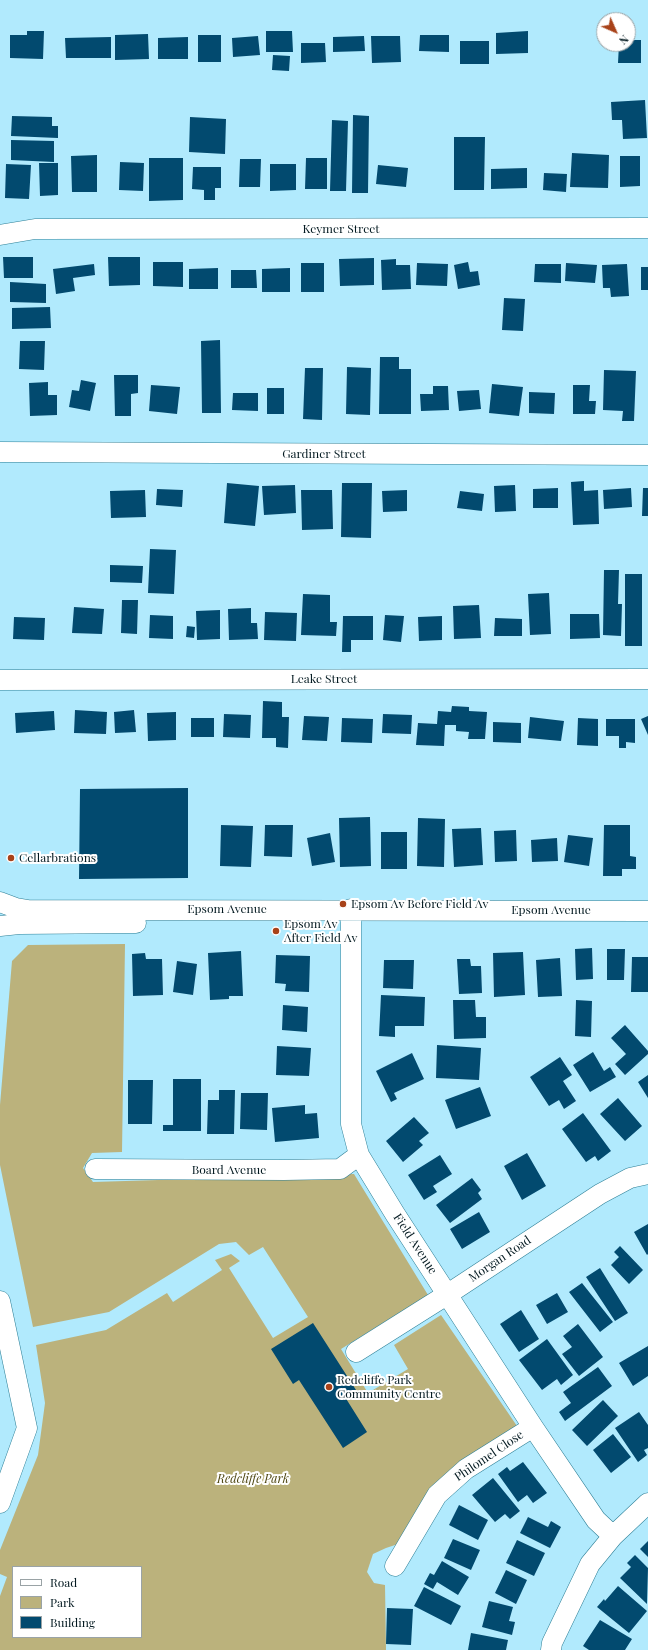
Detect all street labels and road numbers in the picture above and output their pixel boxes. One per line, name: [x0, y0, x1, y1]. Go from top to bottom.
street label: Keymer Street: [302, 222, 380, 236]
street label: Gardiner Street: [282, 447, 366, 461]
street label: Leake Street: [291, 672, 357, 686]
street label: Epsom Avenue: [187, 902, 267, 916]
street label: Epsom Avenue: [511, 903, 591, 917]
street label: Board Avenue: [192, 1163, 266, 1177]
street label: Field Avenue: [390, 1211, 440, 1277]
street label: Morgan Road: [466, 1233, 534, 1285]
street label: Philomel Close: [452, 1428, 526, 1484]

